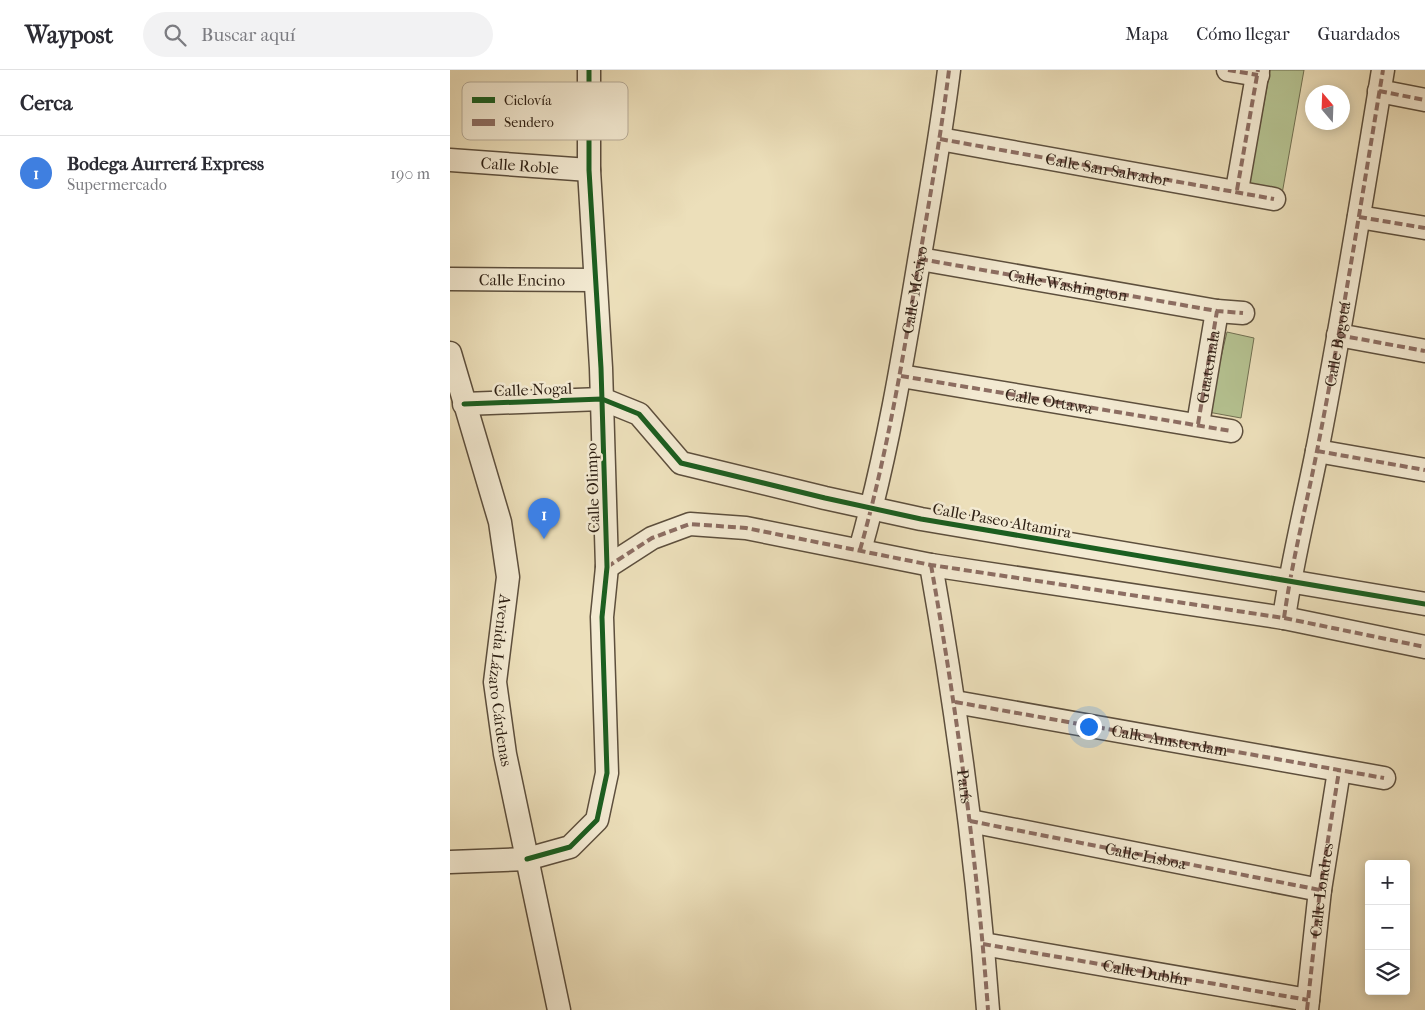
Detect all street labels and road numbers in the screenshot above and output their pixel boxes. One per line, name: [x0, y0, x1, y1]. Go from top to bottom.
street label: Calle San Salvador: [1044, 149, 1171, 190]
street label: Calle Roble: [480, 153, 560, 178]
street label: Calle México: [898, 244, 931, 335]
street label: Calle Washington: [1006, 266, 1130, 305]
street label: Calle Encino: [479, 270, 565, 290]
street label: Calle Bogotá: [1320, 299, 1354, 388]
street label: Guatemala: [1193, 328, 1224, 405]
street label: Calle Nogal: [493, 379, 573, 400]
street label: Calle Ottawa: [1004, 384, 1095, 418]
street label: Calle Olimpo: [581, 443, 604, 533]
street label: Calle Paseo Altamira: [931, 499, 1073, 542]
street label: Avenida Lázaro Cárdenas: [485, 592, 516, 768]
street label: Calle Amsterdam: [1110, 721, 1230, 760]
street label: París: [953, 768, 976, 805]
street label: Calle Lisboa: [1103, 839, 1188, 874]
street label: Calle Londres: [1306, 842, 1337, 938]
street label: Calle Dublín: [1101, 956, 1190, 989]

